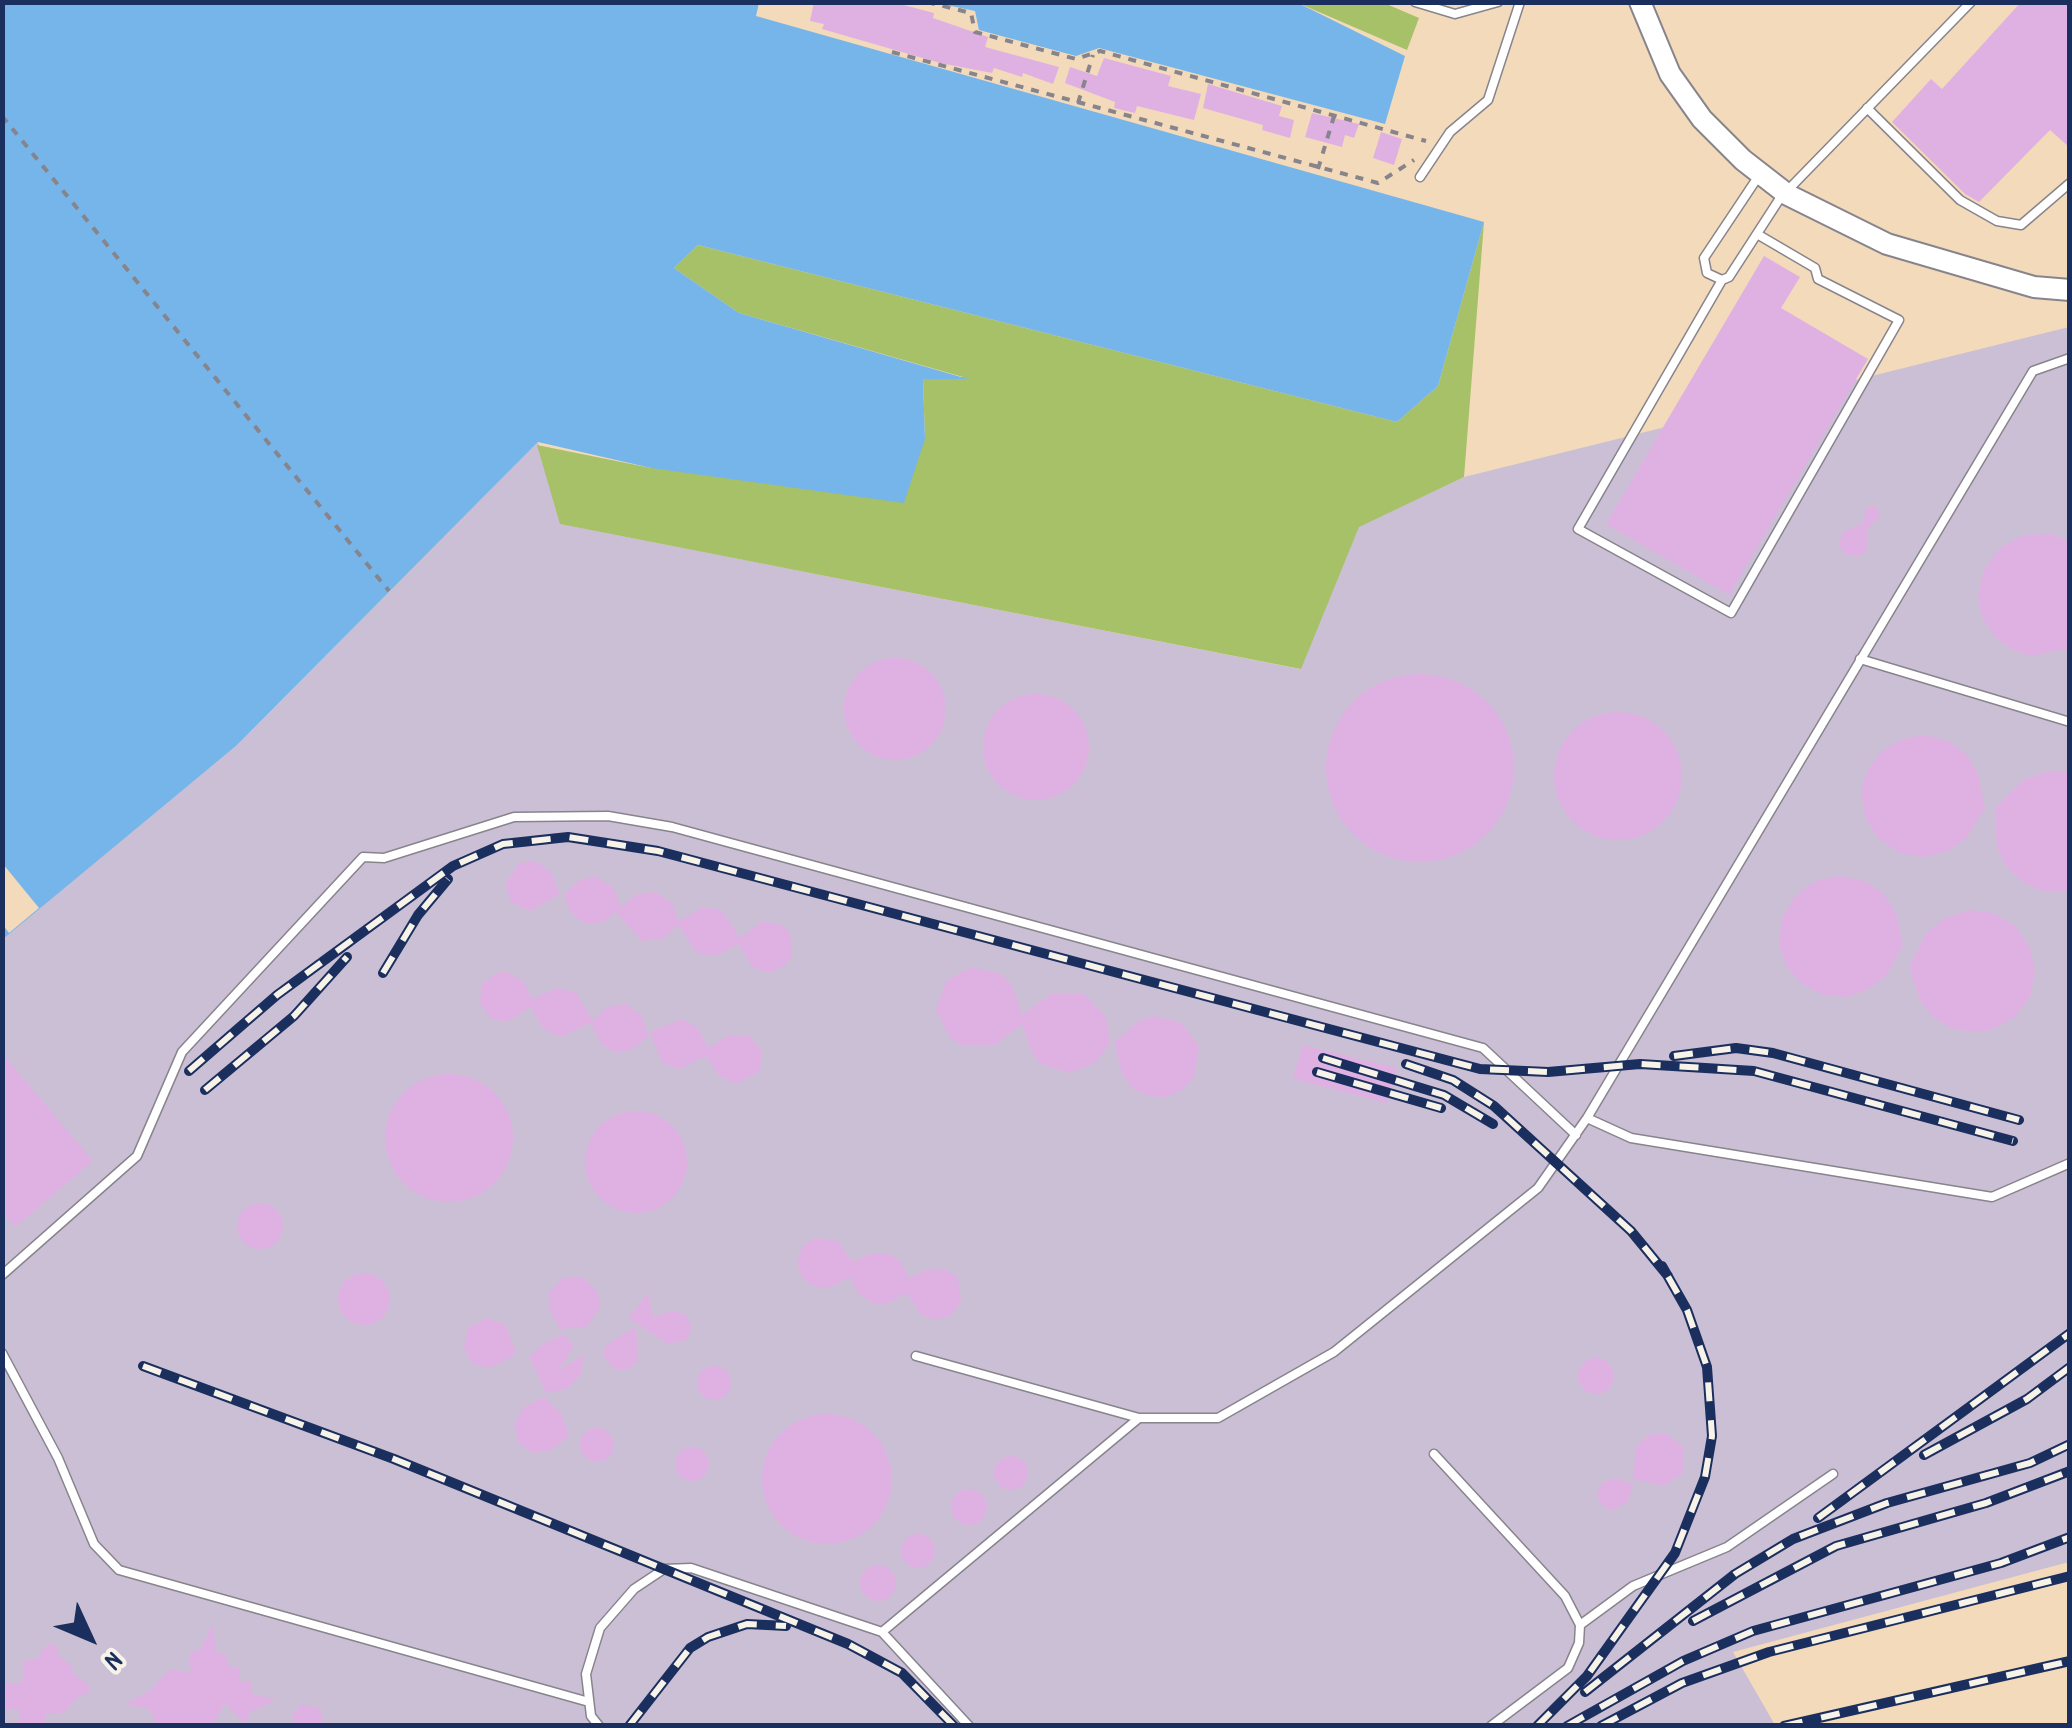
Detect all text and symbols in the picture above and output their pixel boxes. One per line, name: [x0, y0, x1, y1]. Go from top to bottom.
north arrow: [40, 1588, 140, 1688]
text: N: [92, 1640, 131, 1678]

